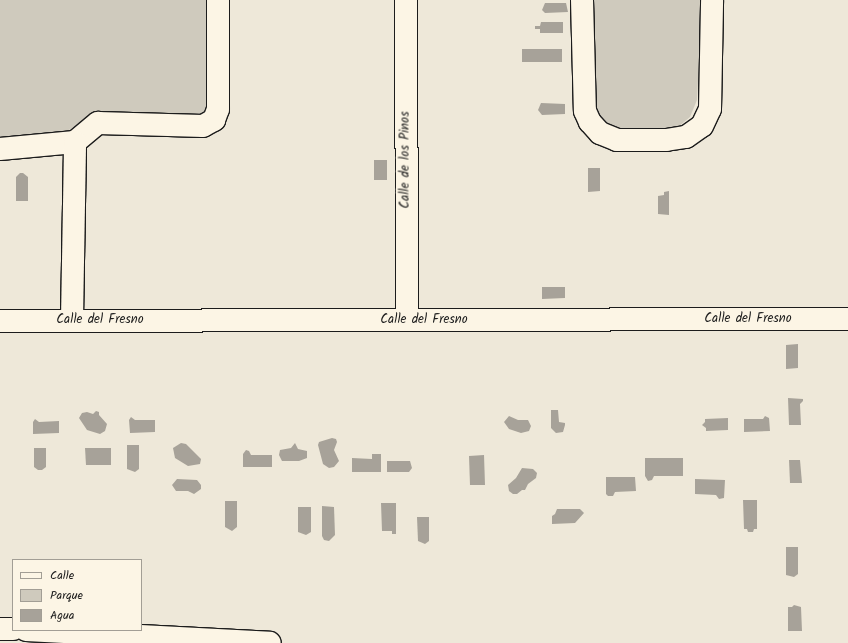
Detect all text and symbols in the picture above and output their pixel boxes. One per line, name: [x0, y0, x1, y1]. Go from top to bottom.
street label: Calle de los Pinos: [398, 111, 414, 209]
street label: Calle del Fresno: [704, 311, 792, 327]
street label: Calle del Fresno: [56, 312, 144, 328]
street label: Calle del Fresno: [380, 312, 468, 328]
legend: [12, 559, 142, 631]
text: Calle: [50, 566, 74, 585]
text: Parque: [50, 586, 83, 605]
text: Agua: [50, 606, 74, 625]

